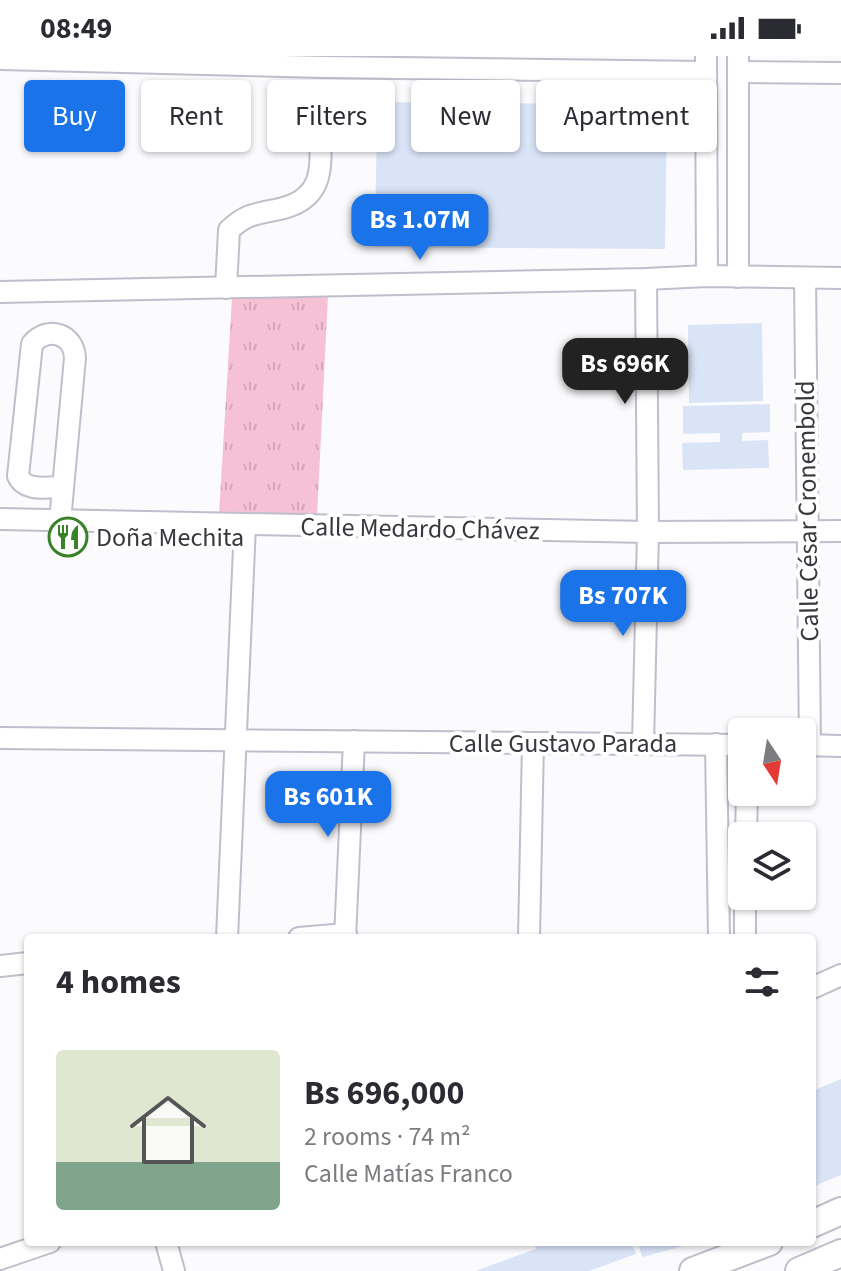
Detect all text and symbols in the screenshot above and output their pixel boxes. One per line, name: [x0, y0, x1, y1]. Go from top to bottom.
text: 08:49: [40, 7, 112, 50]
chip: Buy: [24, 80, 125, 152]
chip: Rent: [141, 80, 251, 152]
chip: Filters: [267, 80, 395, 152]
chip: New: [411, 80, 520, 152]
chip: Apartment: [536, 80, 717, 152]
pin: Bs 1.07M: [337, 194, 503, 262]
text: Bs 1.07M: [369, 201, 471, 238]
pin: Bs 696K: [551, 338, 699, 406]
text: Bs 696K: [580, 345, 670, 382]
street label: Calle César Cronembold: [787, 380, 828, 642]
street label: Calle Medardo Chávez: [300, 508, 540, 549]
restaurant icon: Doña Mechita: [47, 516, 89, 558]
place label: Doña Mechita: [96, 519, 244, 556]
pin: Bs 707K: [549, 570, 697, 638]
text: Bs 707K: [578, 577, 668, 614]
north arrow: [728, 718, 816, 806]
map controls: [728, 718, 816, 910]
street label: Calle Gustavo Parada: [449, 725, 677, 762]
pin: Bs 601K: [254, 771, 402, 839]
text: Bs 601K: [283, 778, 373, 815]
button: layers: [728, 822, 816, 910]
text: 4 homes: [56, 958, 181, 1007]
icon: filters: [740, 960, 784, 1004]
text: Bs 696,000: [304, 1069, 464, 1118]
icon: home: [120, 1082, 216, 1178]
text: 2 rooms · 74 m²: [304, 1118, 471, 1155]
text: Calle Matías Franco: [304, 1155, 513, 1192]

